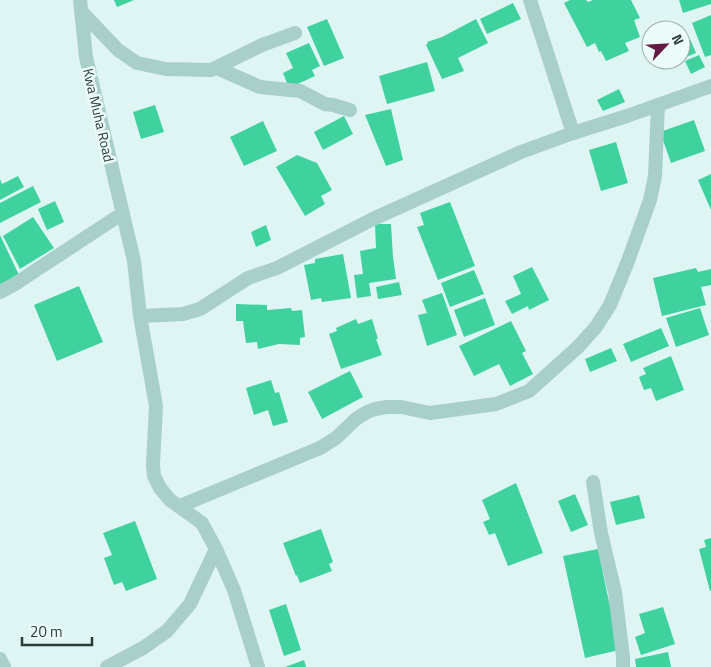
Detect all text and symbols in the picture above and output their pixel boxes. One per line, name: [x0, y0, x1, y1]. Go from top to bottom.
north arrow: [641, 20, 691, 70]
text: N: [667, 30, 690, 48]
street label: Kwa Muha Road: [78, 66, 120, 164]
scale bar: [22, 614, 92, 646]
text: 20 m: [30, 620, 63, 643]

